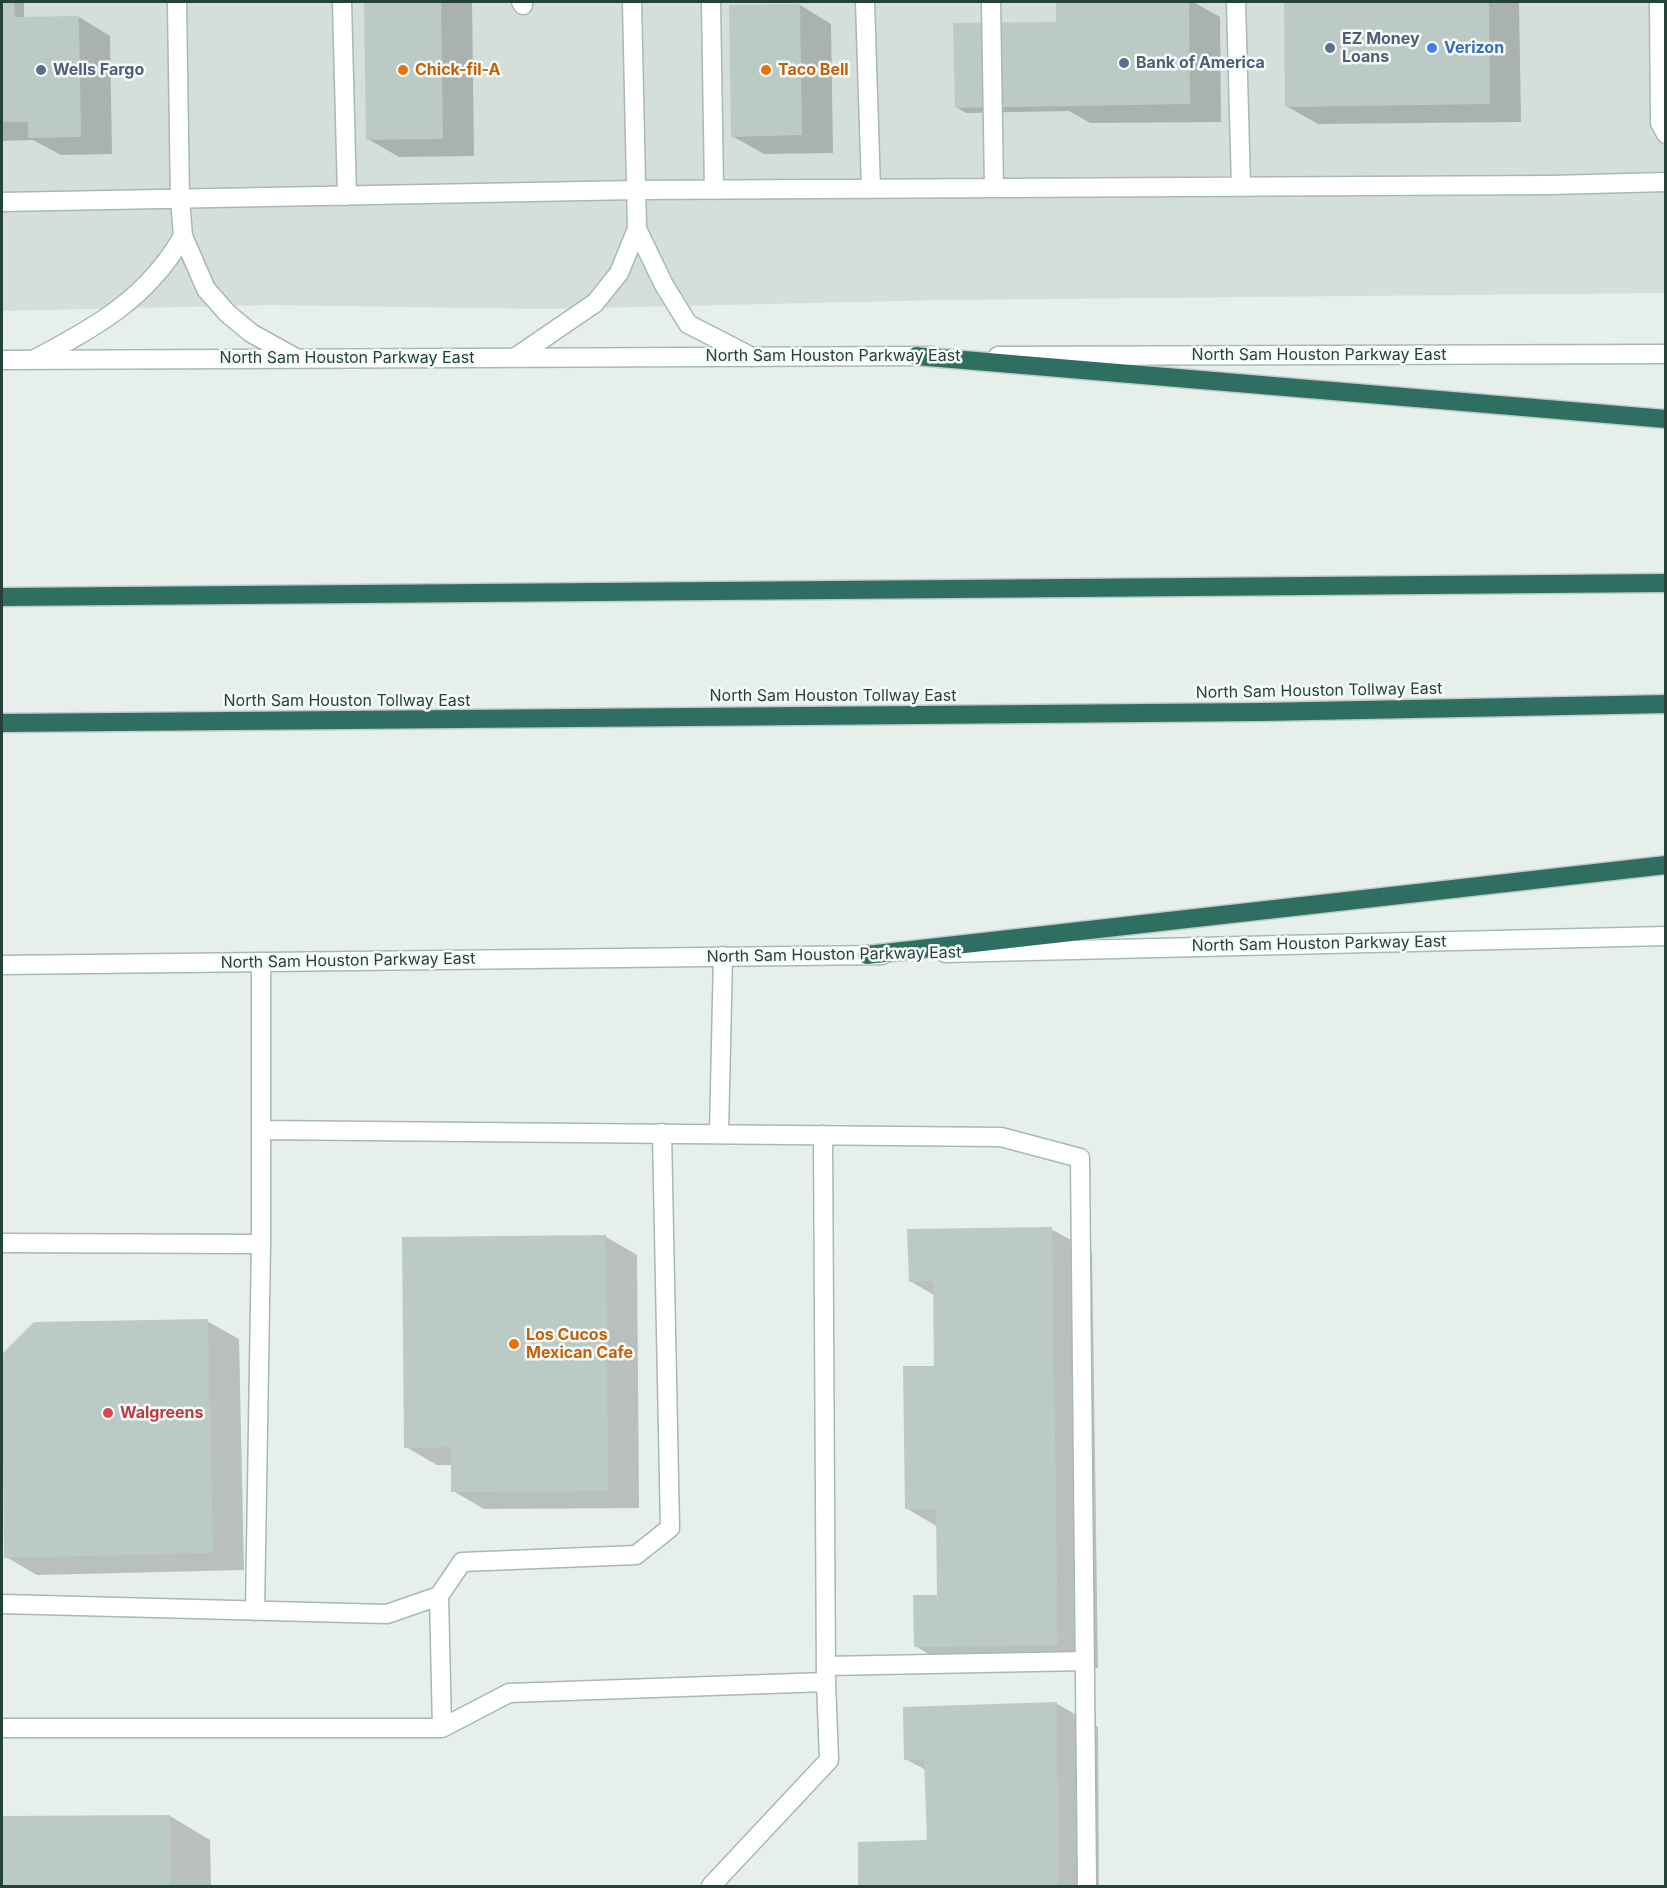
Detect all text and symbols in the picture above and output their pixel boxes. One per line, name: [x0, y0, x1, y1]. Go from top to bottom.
place label: EZ Money Loans: [1342, 29, 1420, 67]
place label: Verizon: [1444, 38, 1504, 58]
marker: EZ Money Loans: [1323, 41, 1337, 55]
marker: Verizon: [1425, 41, 1439, 55]
place label: Bank of America: [1136, 53, 1265, 73]
marker: Bank of America: [1117, 56, 1131, 70]
place label: Wells Fargo: [53, 60, 144, 80]
place label: Chick-fil-A: [415, 60, 500, 80]
place label: Taco Bell: [778, 60, 849, 80]
marker: Wells Fargo: [34, 63, 48, 77]
marker: Chick-fil-A: [396, 63, 410, 77]
marker: Taco Bell: [759, 63, 773, 77]
street label: North Sam Houston Parkway East: [1192, 345, 1446, 365]
street label: North Sam Houston Parkway East: [706, 346, 960, 366]
street label: North Sam Houston Parkway East: [220, 348, 474, 368]
street label: North Sam Houston Tollway East: [1195, 679, 1443, 703]
street label: North Sam Houston Tollway East: [710, 686, 956, 706]
street label: North Sam Houston Tollway East: [224, 691, 470, 711]
street label: North Sam Houston Parkway East: [1191, 932, 1447, 956]
street label: North Sam Houston Parkway East: [706, 943, 962, 967]
street label: North Sam Houston Parkway East: [220, 949, 476, 973]
place label: Los Cucos Mexican Cafe: [526, 1325, 633, 1363]
marker: Los Cucos Mexican Cafe: [507, 1337, 521, 1351]
place label: Walgreens: [120, 1403, 204, 1423]
marker: Walgreens: [101, 1406, 115, 1420]

